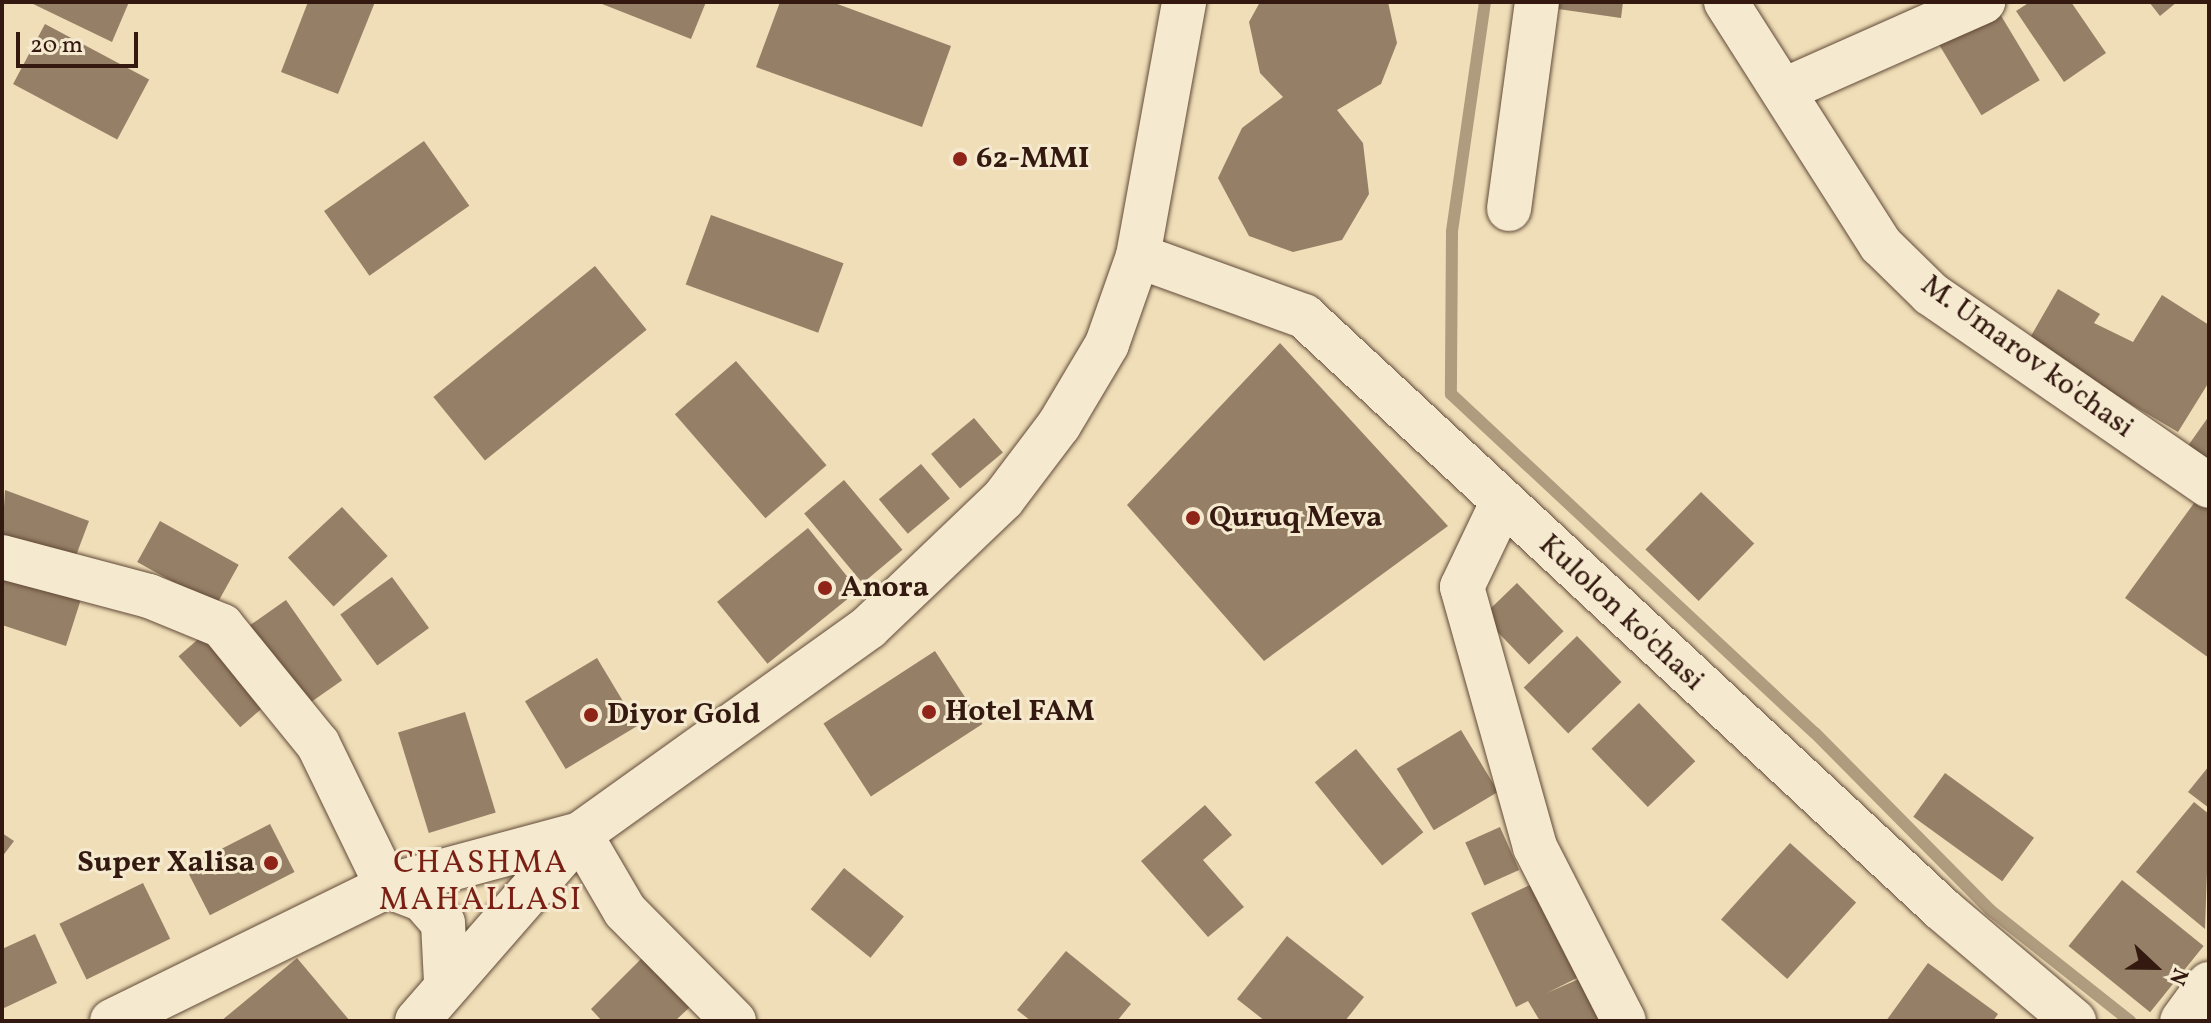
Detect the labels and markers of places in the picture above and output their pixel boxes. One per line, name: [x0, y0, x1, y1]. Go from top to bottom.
place label: 62-MMI: [976, 141, 1089, 177]
marker: 62-MMI: [951, 150, 969, 168]
place label: Quruq Meva: [1209, 500, 1382, 536]
marker: Quruq Meva: [1184, 509, 1202, 527]
place label: Anora: [841, 570, 929, 606]
marker: Anora: [816, 579, 834, 597]
place label: Hotel FAM: [945, 694, 1094, 730]
place label: Diyor Gold: [607, 697, 760, 733]
marker: Hotel FAM: [920, 703, 938, 721]
marker: Diyor Gold: [582, 706, 600, 724]
place label: Super Xalisa: [77, 845, 255, 881]
marker: Super Xalisa: [262, 854, 280, 872]

